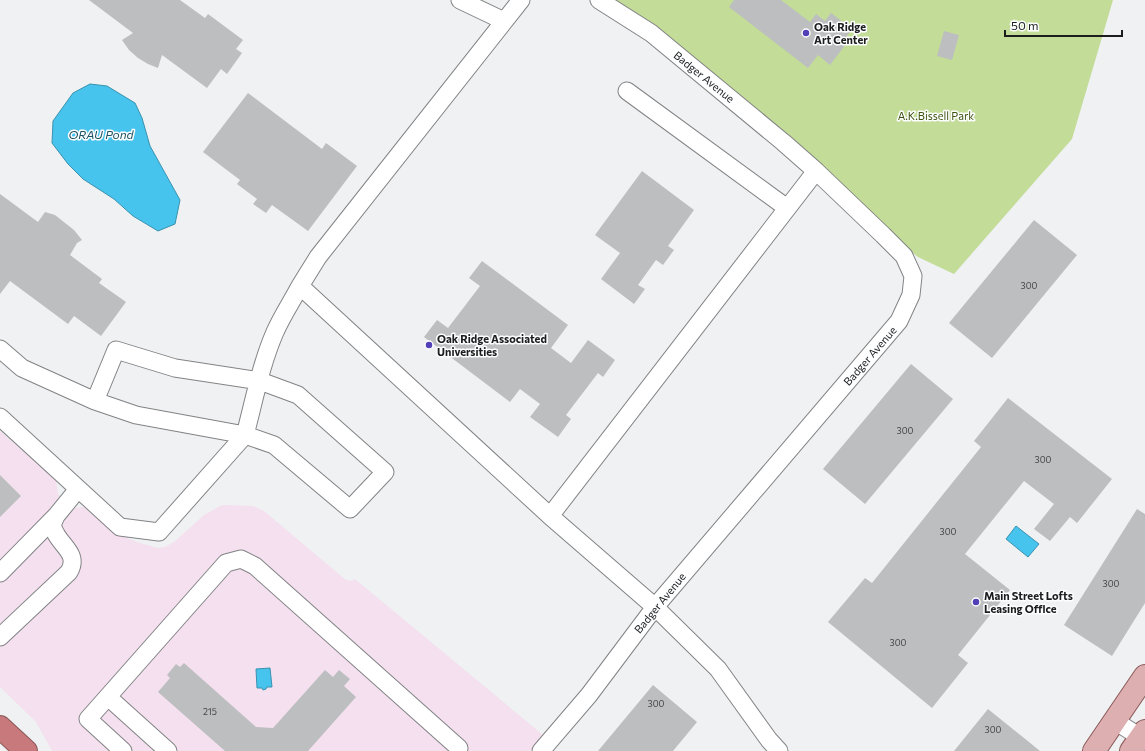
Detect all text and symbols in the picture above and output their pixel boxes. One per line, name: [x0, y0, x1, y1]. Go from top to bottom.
scale bar: [1005, 12, 1122, 38]
text: 50 m: [1011, 18, 1039, 32]
place label: Oak Ridge Art Center: [814, 20, 868, 46]
marker: Oak Ridge Art Center: [801, 28, 811, 38]
street label: Badger Avenue: [671, 48, 737, 105]
park label: A.K.Bissell Park: [898, 109, 974, 122]
water label: ORAU Pond: [69, 127, 135, 141]
house number: 300: [1021, 280, 1038, 291]
street label: Badger Avenue: [840, 323, 899, 388]
place label: Oak Ridge Associated Universities: [437, 332, 547, 358]
marker: Oak Ridge Associated Universities: [424, 340, 434, 350]
house number: 300: [897, 425, 914, 436]
house number: 300: [1035, 454, 1052, 465]
house number: 300: [940, 526, 957, 537]
street label: Badger Avenue: [631, 570, 688, 636]
house number: 300: [1103, 578, 1120, 589]
place label: Main Street Lofts Leasing Office: [984, 589, 1073, 615]
marker: Main Street Lofts Leasing Office: [971, 597, 981, 607]
house number: 300: [890, 637, 907, 648]
house number: 300: [648, 698, 665, 709]
house number: 215: [203, 706, 217, 717]
house number: 300: [985, 724, 1002, 735]

